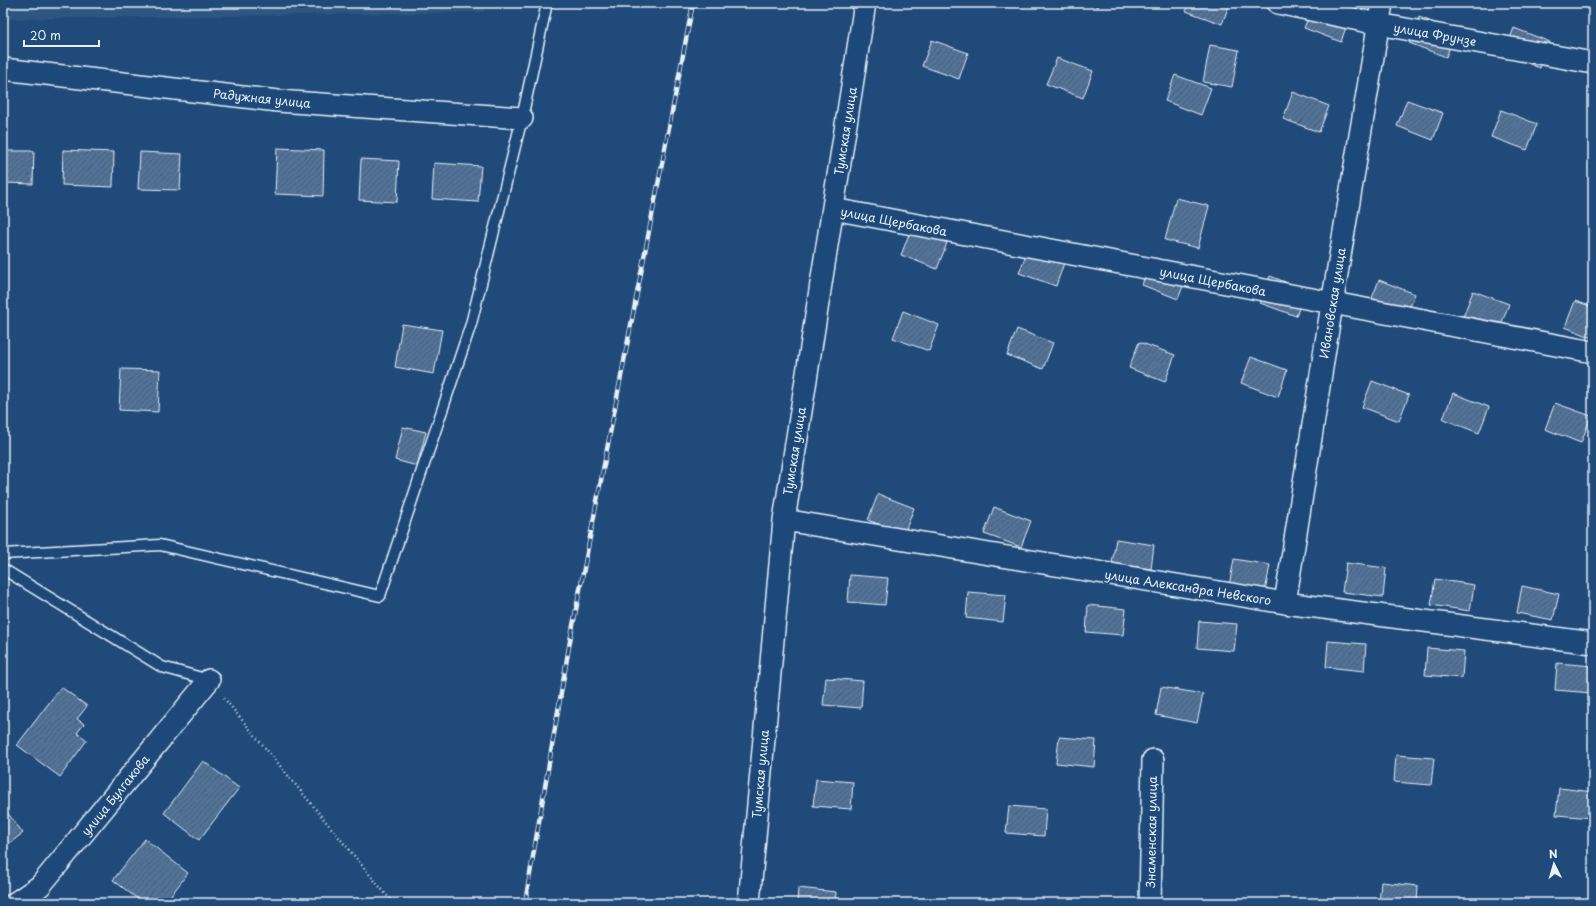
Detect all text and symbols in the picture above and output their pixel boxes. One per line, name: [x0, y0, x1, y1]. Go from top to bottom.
street label: улица Фрунзе: [1392, 18, 1478, 50]
scale bar: [24, 22, 99, 48]
text: 20 m: [30, 26, 61, 44]
street label: Радужная улица: [212, 84, 312, 112]
street label: Тумская улица: [829, 85, 861, 176]
street label: улица Щербакова: [839, 202, 949, 240]
street label: Ивановская улица: [1314, 246, 1350, 360]
street label: улица Щербакова: [1158, 262, 1268, 300]
street label: Тумская улица: [778, 405, 810, 496]
street label: улица Александра Невского: [1103, 565, 1273, 609]
street label: Тумская улица: [747, 728, 773, 819]
street label: улица Булгакова: [77, 750, 154, 839]
street label: Знаменская улица: [1141, 775, 1161, 889]
north arrow: [1534, 844, 1574, 884]
text: N: [1548, 845, 1558, 862]

